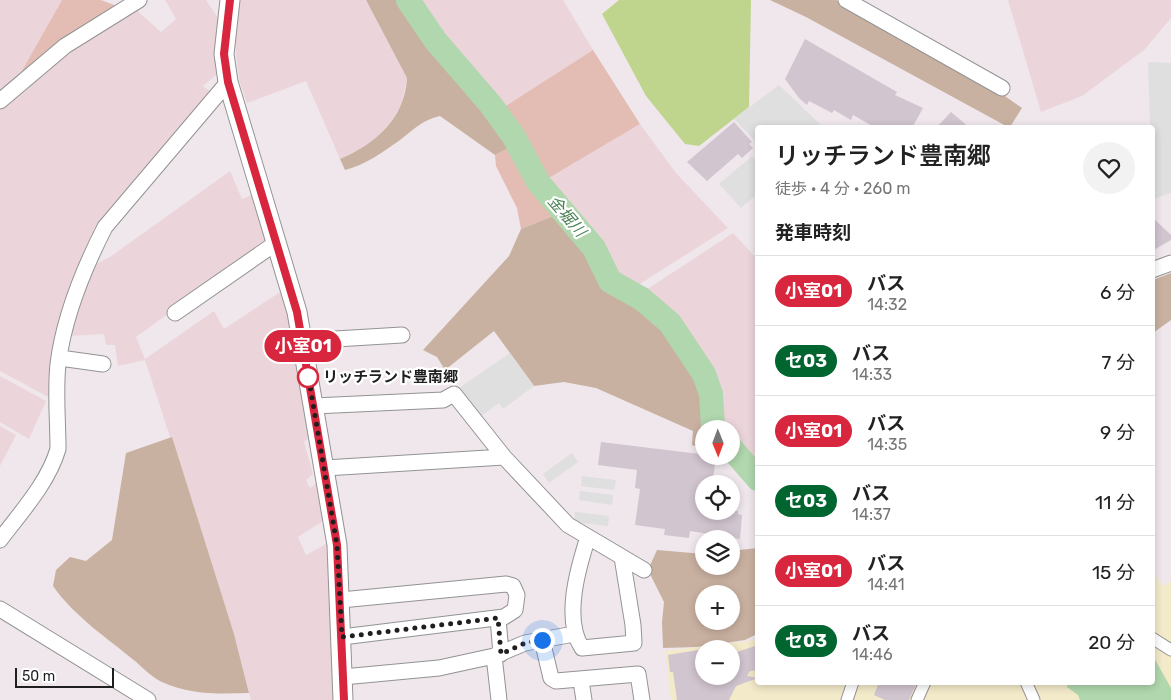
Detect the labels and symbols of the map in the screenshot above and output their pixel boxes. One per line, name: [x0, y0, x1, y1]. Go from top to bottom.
water label: 金堀川: [544, 192, 591, 242]
line badge: 小室01: [268, 330, 338, 362]
marker: リッチランド豊南郷: [297, 366, 319, 388]
place label: リッチランド豊南郷: [323, 368, 458, 386]
north arrow: [695, 420, 740, 465]
your location: [530, 628, 555, 653]
scale bar: [15, 665, 114, 688]

